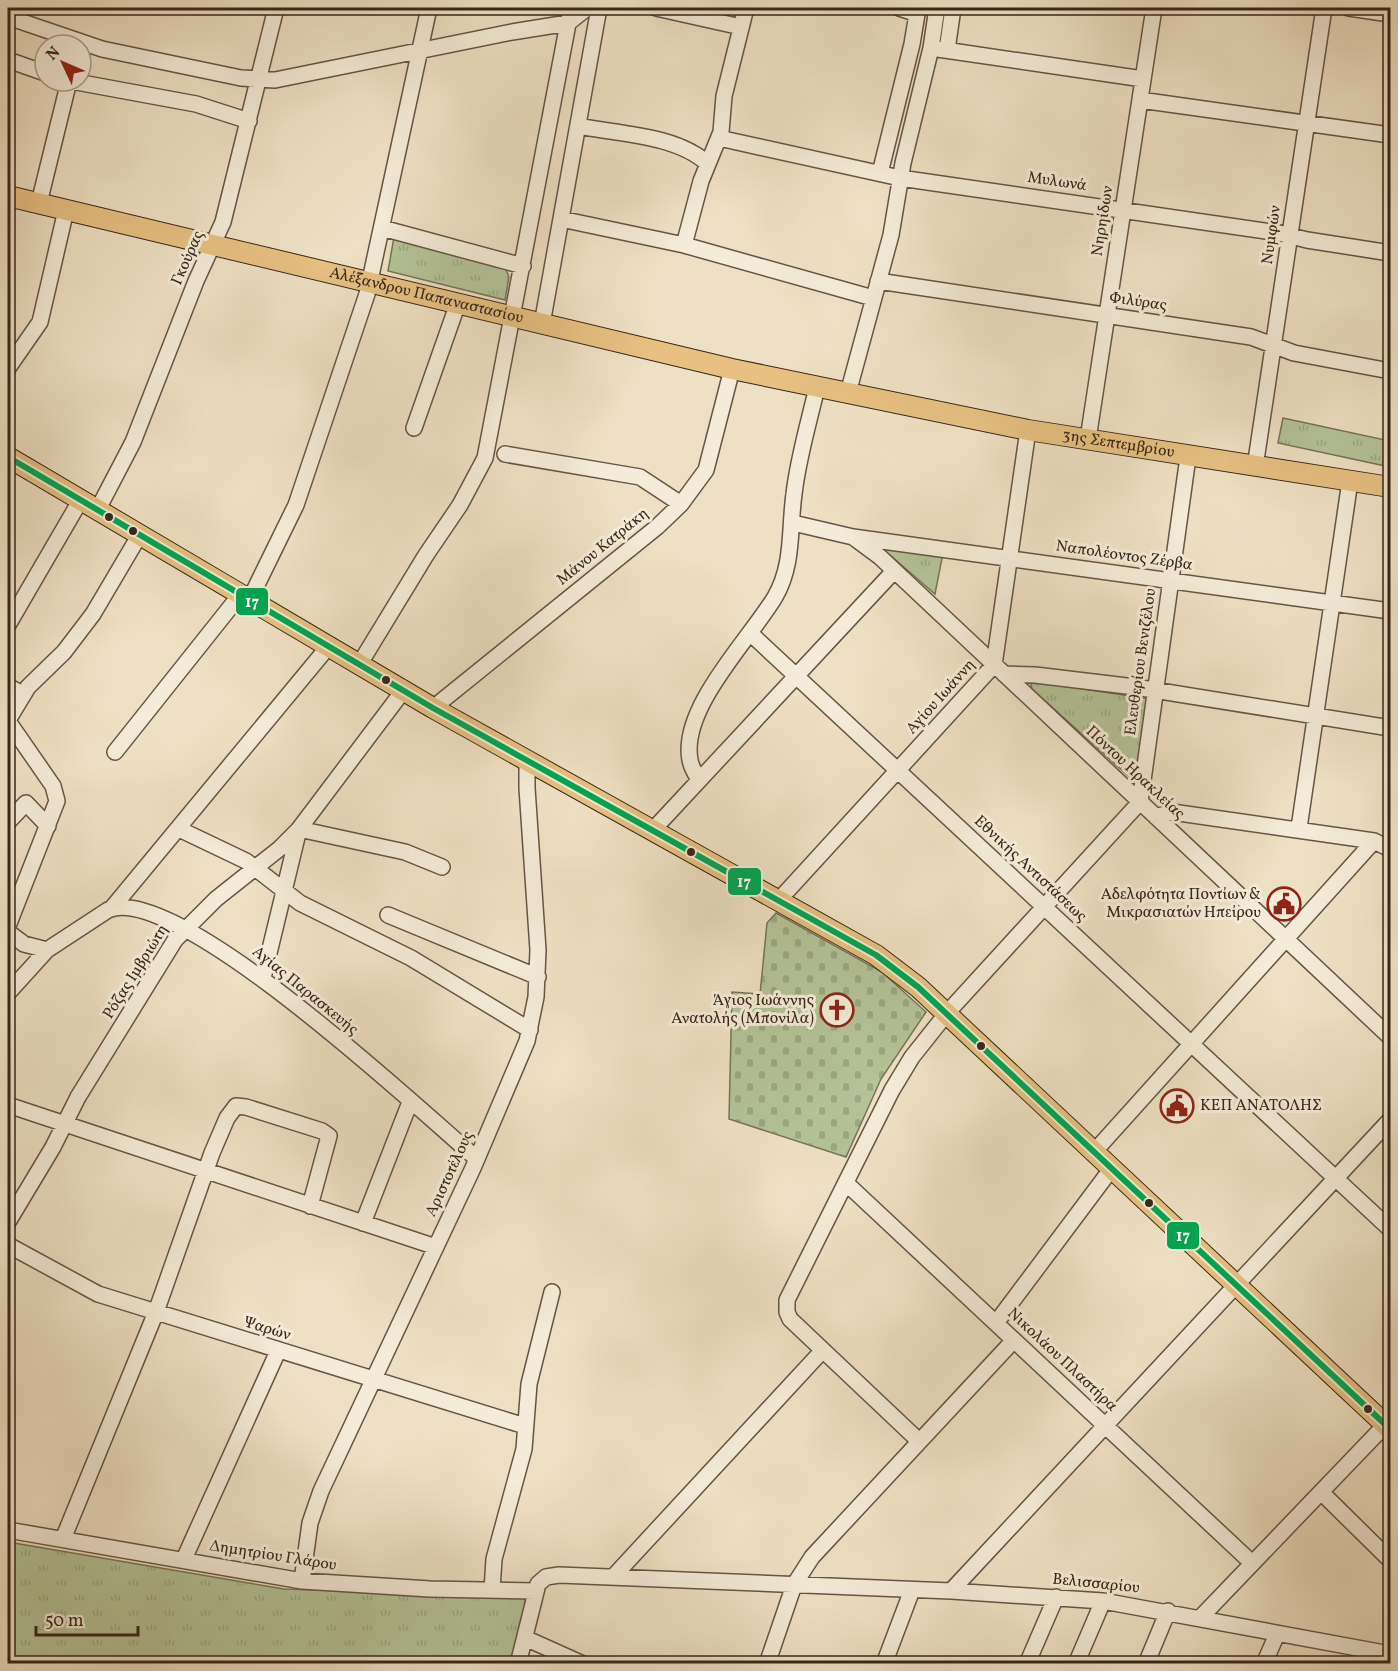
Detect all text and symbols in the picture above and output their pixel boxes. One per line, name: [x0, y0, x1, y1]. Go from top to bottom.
north arrow: [33, 33, 93, 93]
text: N: [42, 42, 66, 66]
street label: Μυλωνά: [1026, 167, 1088, 197]
street label: Νηρηίδων: [1087, 184, 1119, 258]
street label: Νυμφών: [1257, 204, 1287, 266]
street label: Γκούρας: [166, 227, 210, 289]
street label: Αλέξανδρου Παπαναστασίου: [327, 262, 526, 330]
street label: Φιλύρας: [1108, 287, 1168, 317]
street label: 3ης Σεπτεμβρίου: [1061, 425, 1176, 464]
street label: Μάνου Κατράκη: [552, 503, 654, 591]
unlabelled marker: [103, 511, 115, 523]
unlabelled marker: [127, 525, 139, 537]
street label: Ναπολέοντος Ζέρβα: [1054, 536, 1194, 577]
line badge: 17: [235, 587, 269, 616]
street label: Ελευθερίου Βενιζέλου: [1120, 587, 1162, 737]
text: 17: [245, 592, 259, 614]
street label: Αγίου Ιωάννη: [901, 655, 981, 739]
unlabelled marker: [380, 674, 392, 686]
street label: Πόντου Ηρακλείας: [1081, 721, 1189, 825]
street label: Εθνικής Αντιστάσεως: [969, 811, 1091, 927]
unlabelled marker: [685, 846, 697, 858]
line badge: 17: [727, 867, 762, 896]
text: 17: [737, 872, 751, 894]
place label: Αδελφότητα Ποντίων & Μικρασιατών Ηπείρου: [1101, 884, 1261, 924]
public building icon: Αδελφότητα Ποντίων & Μικρασιατών Ηπείρου: [1266, 886, 1302, 922]
street label: Ρόζας Ιμβριώτη: [98, 921, 174, 1023]
street label: Αγίας Παρασκευής: [247, 941, 363, 1041]
place label: Άγιος Ιωάννης Ανατολής (Μπονίλα): [671, 990, 814, 1030]
church icon: Άγιος Ιωάννης Ανατολής (Μπονίλα): [819, 992, 855, 1028]
unlabelled marker: [975, 1040, 987, 1052]
public building icon: ΚΕΠ ΑΝΑΤΟΛΗΣ: [1159, 1088, 1195, 1124]
place label: ΚΕΠ ΑΝΑΤΟΛΗΣ: [1200, 1095, 1322, 1117]
street label: Αριστοτέλους: [421, 1127, 479, 1221]
unlabelled marker: [1143, 1197, 1155, 1209]
line badge: 17: [1166, 1221, 1200, 1250]
text: 17: [1176, 1226, 1190, 1248]
street label: Νικολάου Πλαστήρα: [1002, 1303, 1122, 1417]
street label: Ψαρών: [241, 1311, 294, 1347]
unlabelled marker: [1362, 1403, 1374, 1415]
street label: Δημητρίου Γλάρου: [208, 1535, 338, 1577]
street label: Βελισσαρίου: [1051, 1568, 1141, 1600]
scale bar: [36, 1599, 138, 1637]
text: 50 m: [45, 1609, 84, 1634]

